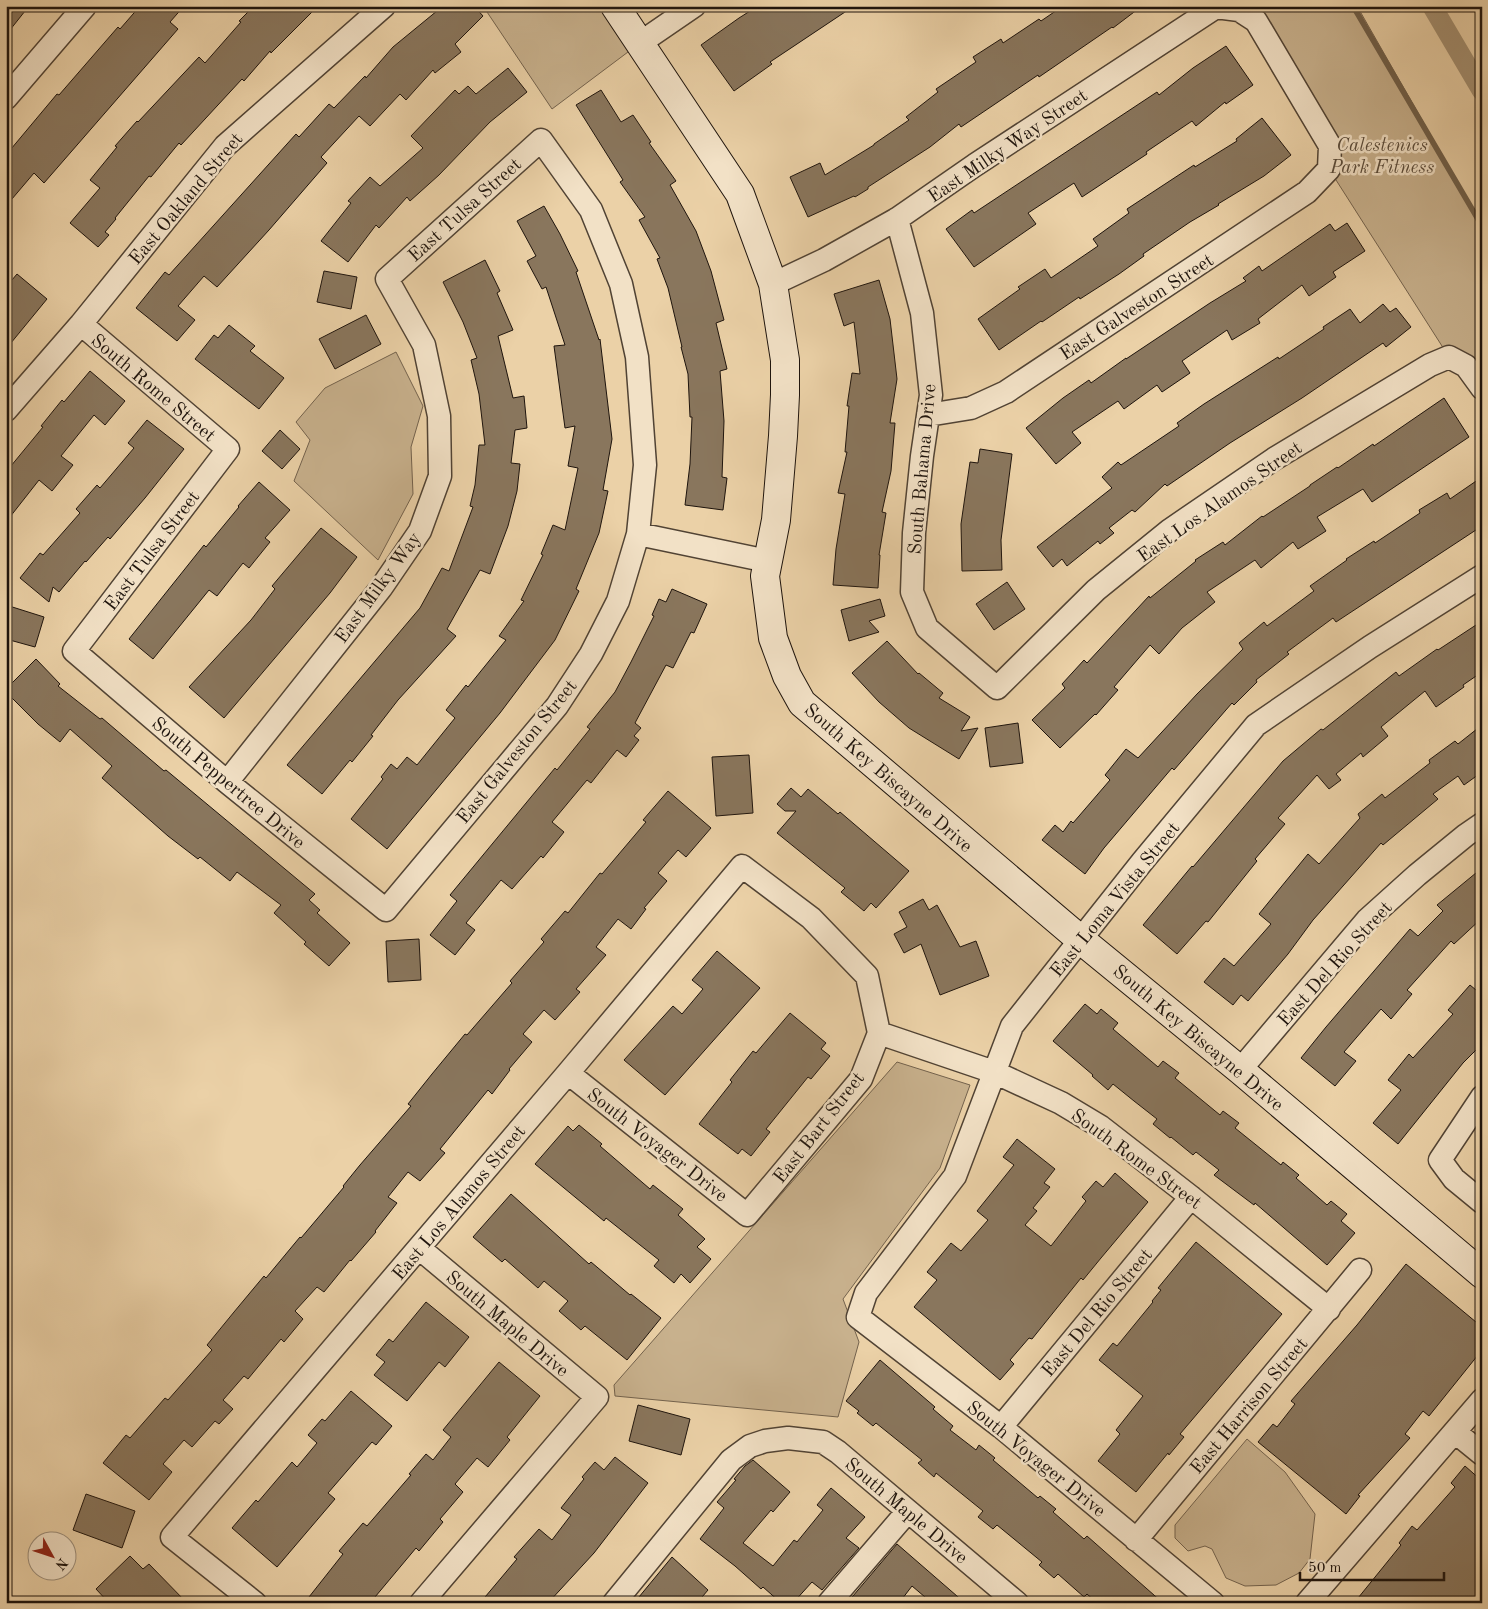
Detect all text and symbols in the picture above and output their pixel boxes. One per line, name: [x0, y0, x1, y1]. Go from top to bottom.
street label: East Milky Way Street: [925, 87, 1092, 207]
street label: East Oakland Street: [126, 130, 247, 269]
park label: Calestenics Park Fitness: [1329, 137, 1434, 178]
street label: East Tulsa Street: [405, 155, 526, 266]
street label: East Galveston Street: [1057, 251, 1218, 365]
street label: South Rome Street: [86, 331, 218, 446]
street label: South Bahama Drive: [907, 383, 940, 555]
street label: East Los Alamos Street: [1135, 439, 1306, 567]
street label: East Tulsa Street: [102, 488, 204, 615]
street label: East Milky Way: [333, 529, 426, 647]
street label: East Galveston Street: [454, 677, 582, 828]
street label: South Key Biscayne Drive: [800, 701, 975, 857]
street label: South Peppertree Drive: [147, 714, 308, 853]
street label: East Loma Vista Street: [1048, 819, 1184, 982]
street label: East Del Rio Street: [1275, 899, 1397, 1031]
street label: South Key Biscayne Drive: [1109, 962, 1286, 1116]
street label: East Bart Street: [771, 1069, 869, 1188]
street label: South Voyager Drive: [583, 1085, 730, 1207]
street label: South Rome Street: [1067, 1106, 1204, 1214]
street label: East Los Alamos Street: [390, 1122, 530, 1285]
street label: East Del Rio Street: [1039, 1246, 1157, 1381]
street label: South Maple Drive: [441, 1268, 571, 1382]
street label: East Harrison Street: [1188, 1335, 1312, 1478]
street label: South Voyager Drive: [962, 1398, 1108, 1522]
street label: South Maple Drive: [840, 1455, 970, 1569]
north arrow: [28, 1532, 78, 1582]
scale bar: [1300, 1549, 1444, 1581]
text: N: [52, 1555, 70, 1573]
text: 50 m: [1308, 1561, 1342, 1576]

